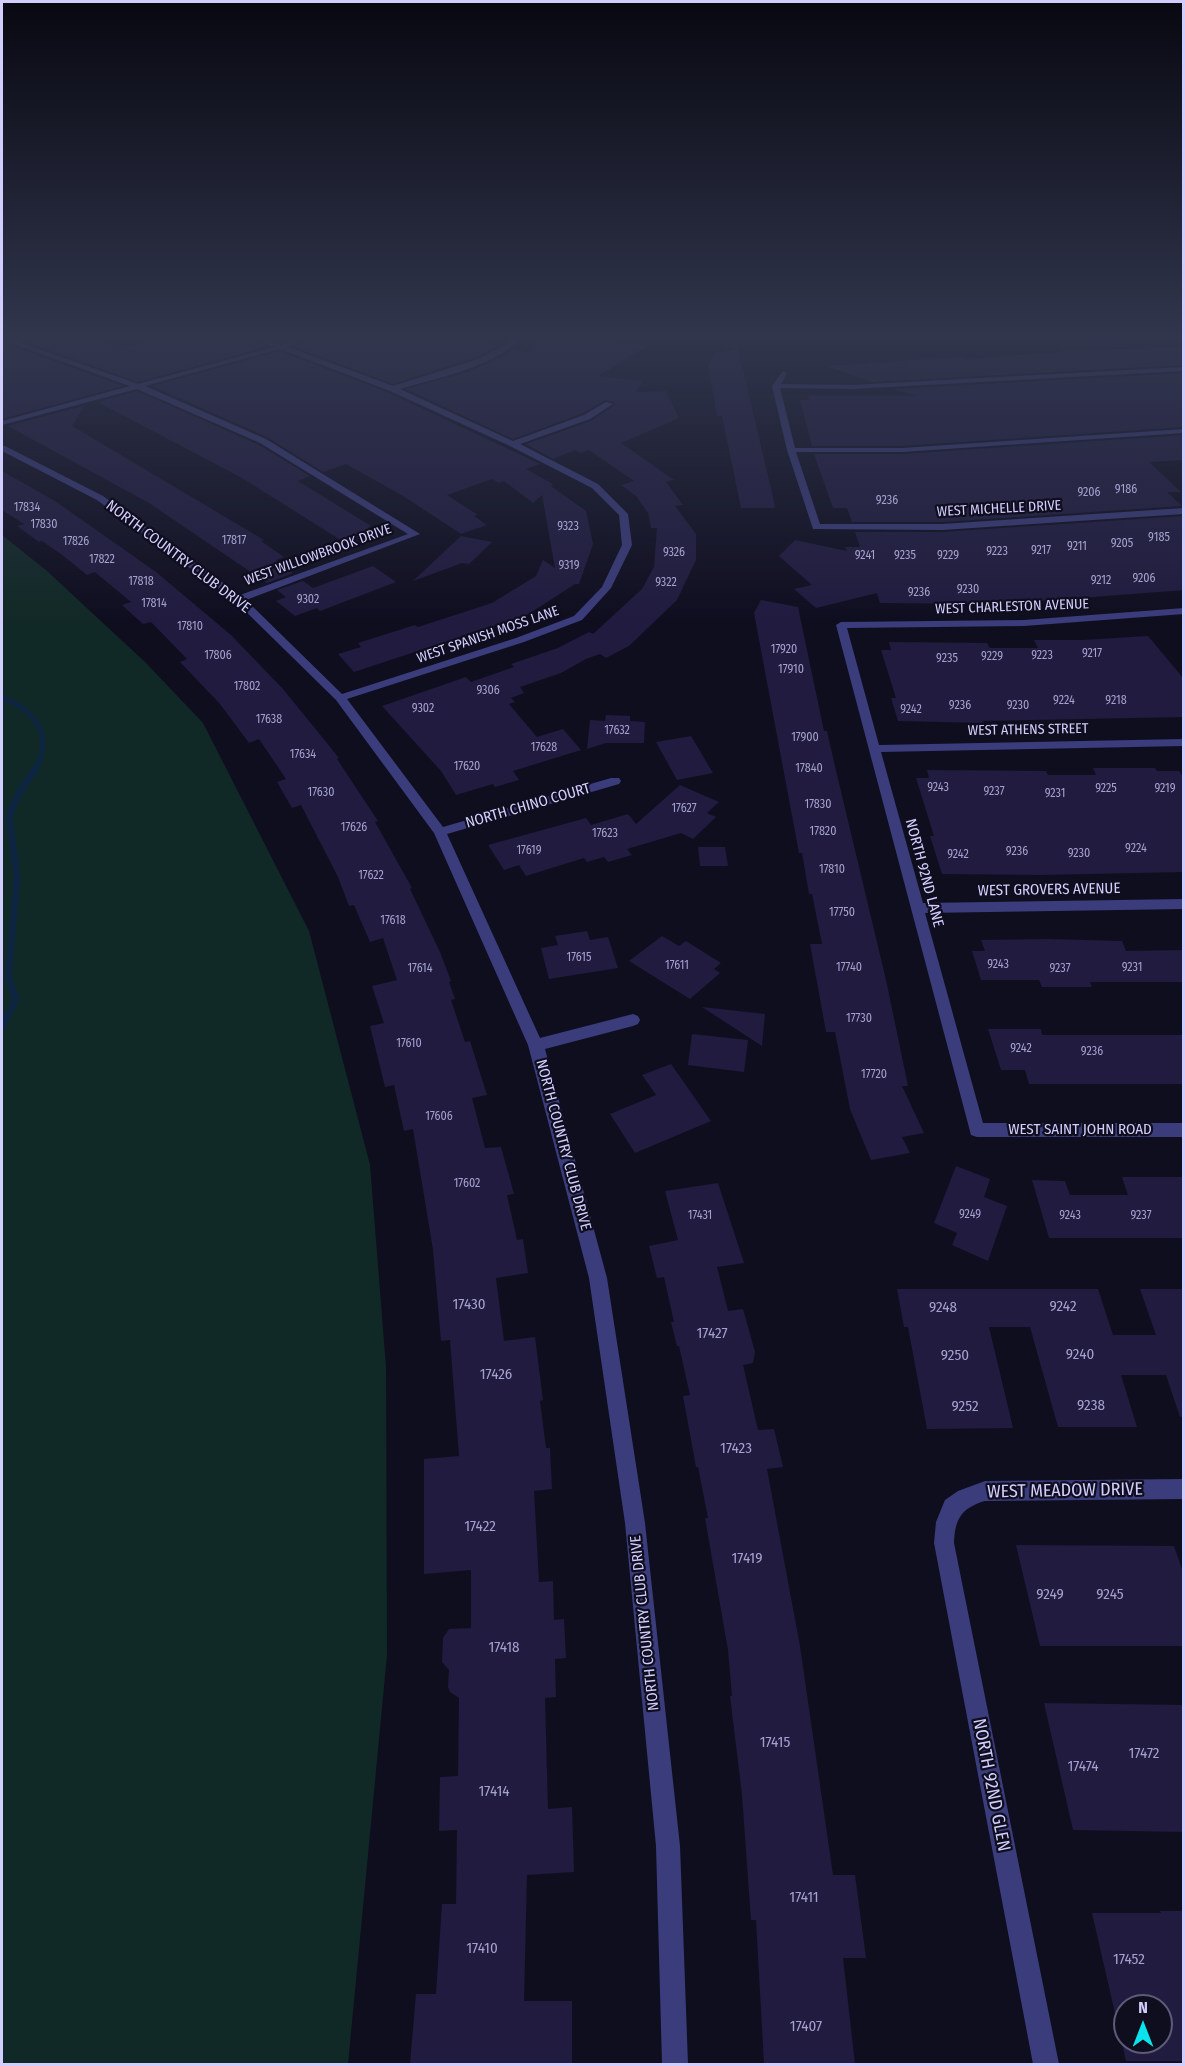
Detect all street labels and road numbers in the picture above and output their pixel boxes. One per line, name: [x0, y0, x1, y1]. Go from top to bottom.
street label: NORTH COUNTRY CLUB DRIVE: [102, 497, 254, 617]
street label: WEST MICHELLE DRIVE: [936, 497, 1062, 521]
street label: WEST WILLOWBROOK DRIVE: [242, 521, 394, 589]
street label: WEST CHARLESTON AVENUE: [935, 596, 1089, 618]
street label: WEST SPANISH MOSS LANE: [415, 603, 561, 667]
street label: WEST ATHENS STREET: [968, 721, 1088, 739]
street label: NORTH CHINO COURT: [464, 780, 592, 832]
street label: NORTH 92ND LANE: [901, 817, 947, 929]
street label: WEST GROVERS AVENUE: [978, 880, 1120, 900]
street label: NORTH COUNTRY CLUB DRIVE: [531, 1058, 595, 1232]
street label: WEST SAINT JOHN ROAD: [1008, 1121, 1152, 1139]
street label: WEST MEADOW DRIVE: [987, 1479, 1143, 1503]
street label: NORTH COUNTRY CLUB DRIVE: [627, 1534, 663, 1712]
street label: NORTH 92ND GLEN: [968, 1717, 1014, 1853]

